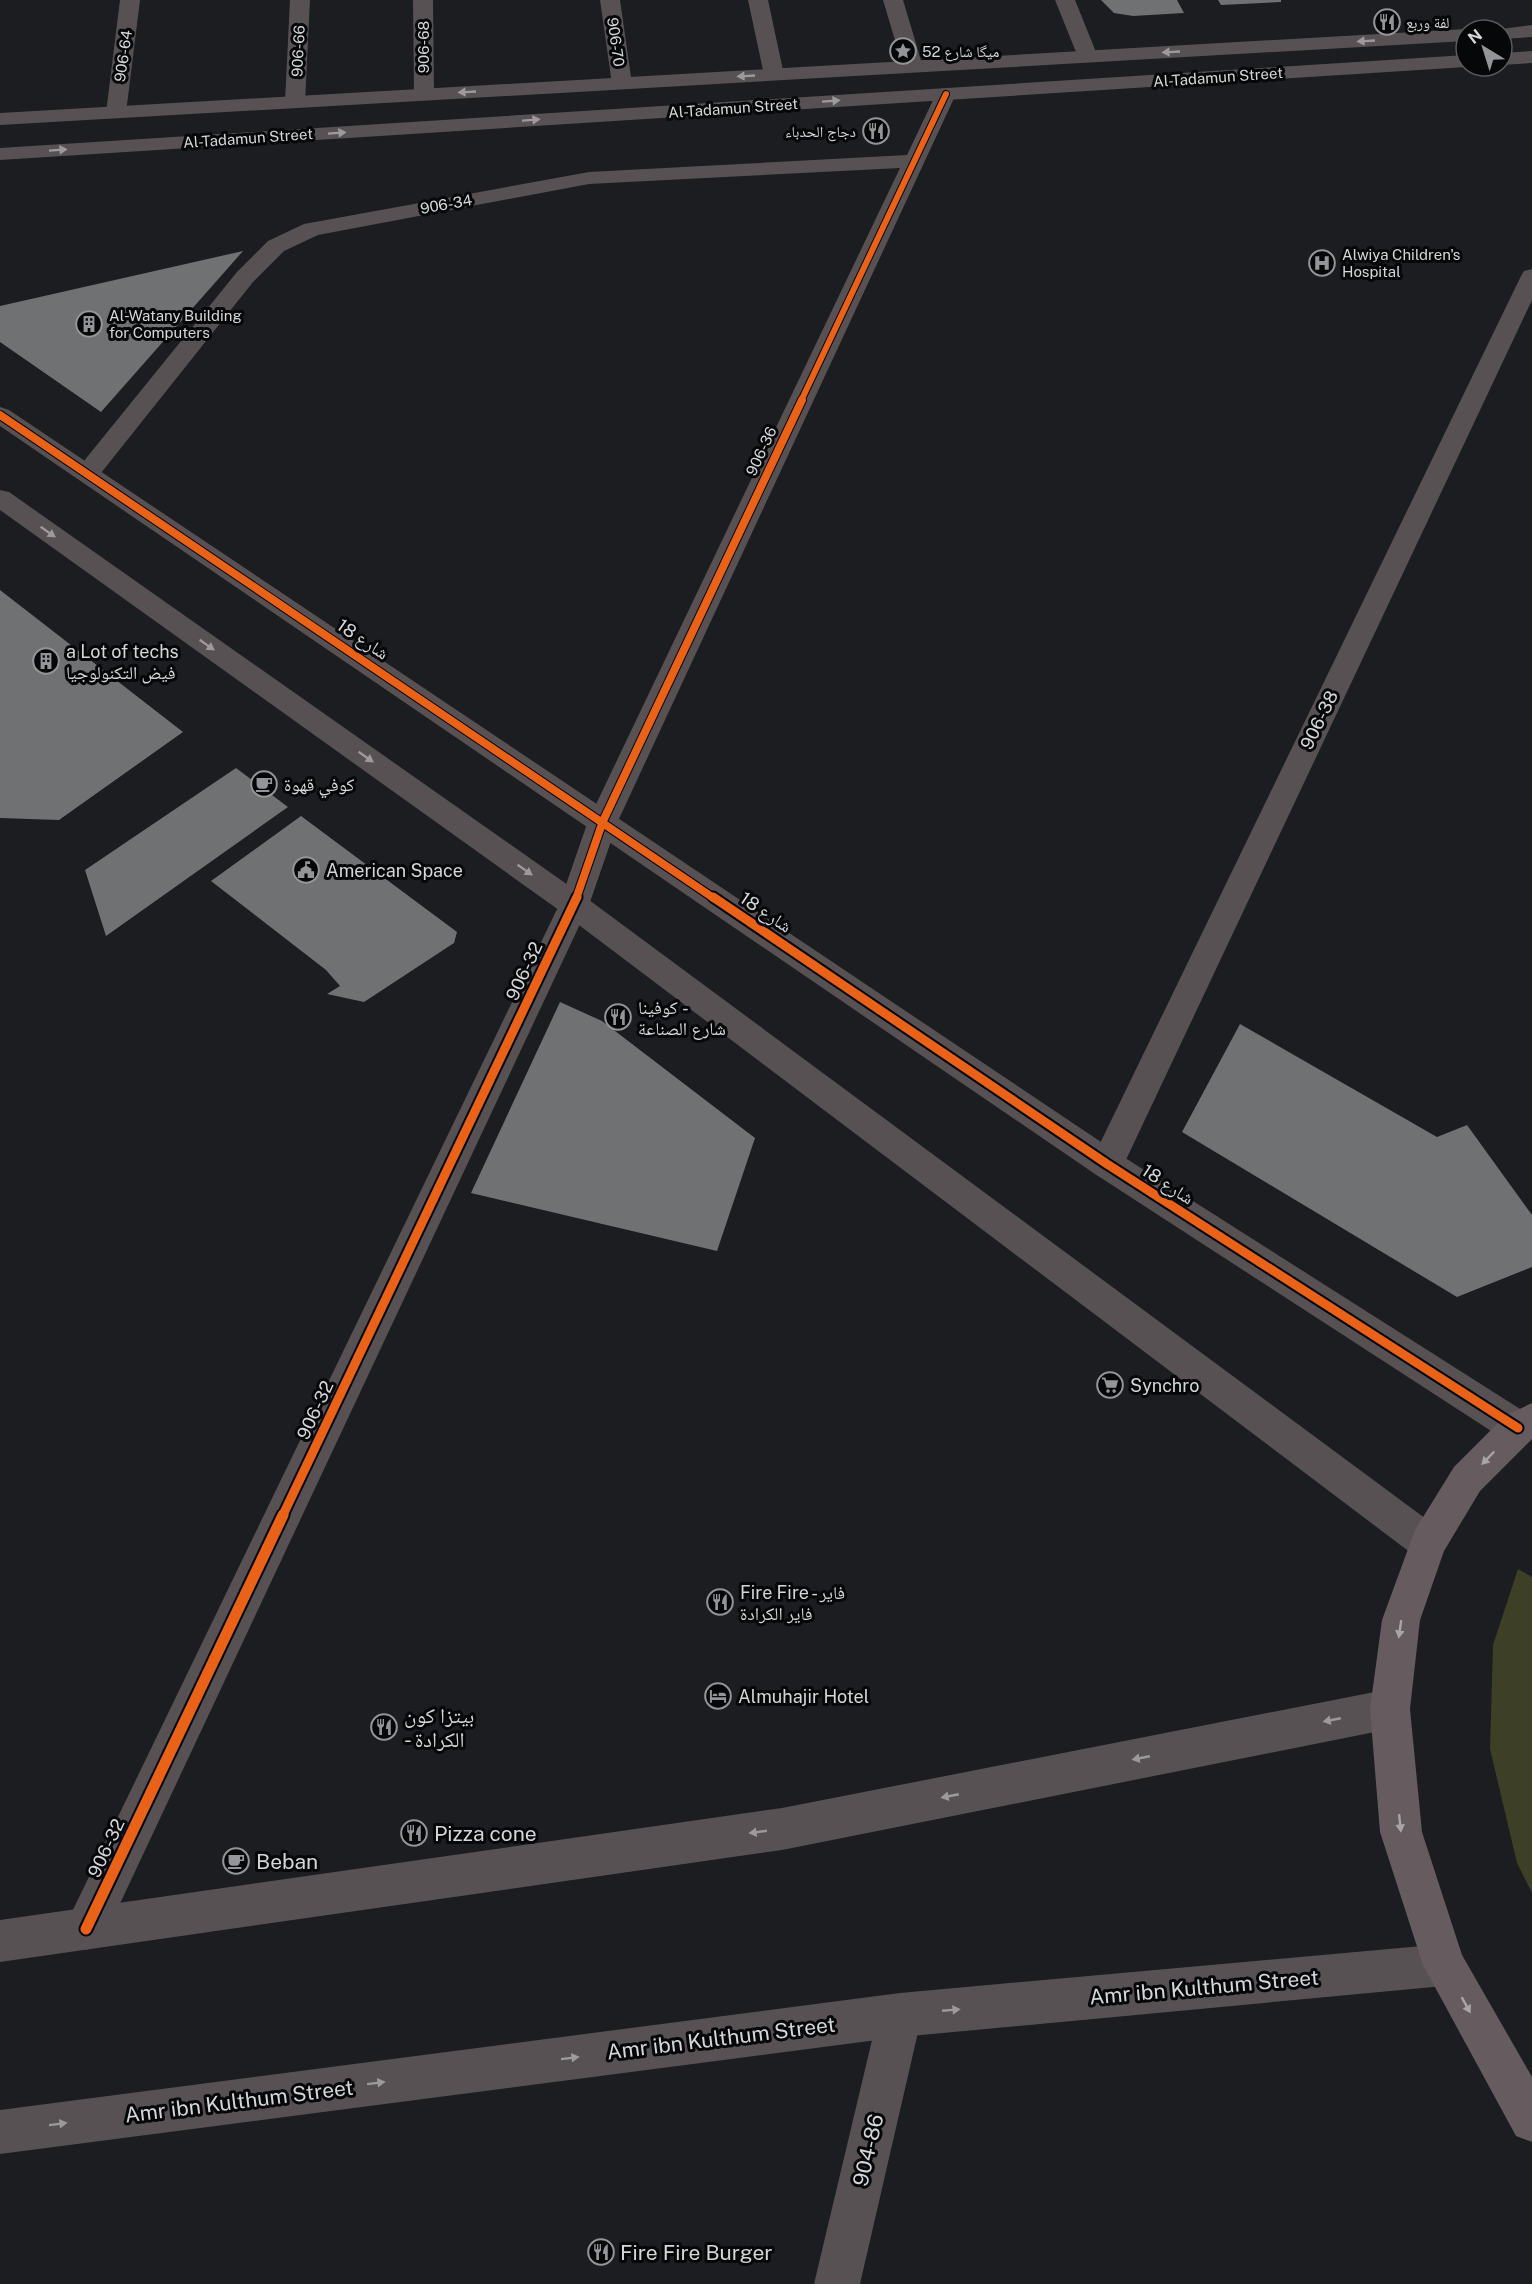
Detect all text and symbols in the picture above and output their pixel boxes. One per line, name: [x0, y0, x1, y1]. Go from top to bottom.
restaurant icon: لفة وربع: [1372, 7, 1402, 37]
place label: لفة وربع: [1406, 14, 1450, 33]
street label: 906-70: [604, 16, 628, 68]
north arrow: [1454, 18, 1514, 78]
street label: 906-68: [415, 21, 432, 73]
street label: 906-66: [288, 25, 308, 77]
text: N: [1464, 25, 1486, 48]
street label: 906-64: [111, 29, 135, 83]
place icon: ميگا شارع 52: [888, 36, 918, 66]
one-way arrow: [1356, 36, 1375, 45]
place label: ميگا شارع 52: [922, 43, 999, 62]
one-way arrow: [1161, 47, 1180, 57]
street label: Al-Tadamun Street: [1153, 64, 1284, 90]
one-way arrow: [736, 72, 755, 81]
one-way arrow: [458, 88, 477, 97]
street label: Al-Tadamun Street: [668, 95, 799, 121]
one-way arrow: [821, 97, 840, 106]
one-way arrow: [522, 116, 541, 125]
restaurant icon: دجاج الحدباء: [861, 116, 891, 146]
place label: دجاج الحدباء: [785, 123, 856, 142]
street label: Al-Tadamun Street: [183, 125, 314, 151]
one-way arrow: [327, 128, 346, 137]
one-way arrow: [49, 145, 68, 155]
street label: 906-34: [419, 191, 473, 217]
place label: Alwiya Children's Hospital: [1342, 246, 1460, 280]
hospital icon: Alwiya Children's Hospital: [1307, 248, 1337, 278]
place label: Al-Watany Building for Computers: [109, 307, 242, 341]
building icon: Al-Watany Building for Computers: [74, 309, 104, 339]
street label: 906-36: [742, 424, 780, 478]
one-way arrow: [39, 526, 55, 538]
street label: شارع 18: [333, 614, 393, 665]
one-way arrow: [198, 639, 214, 651]
place label: a Lot of techs فيض التكنولوجيا: [66, 641, 179, 684]
building icon: a Lot of techs فيض التكنولوجيا: [31, 646, 61, 676]
street label: 906-38: [1296, 687, 1342, 753]
one-way arrow: [357, 751, 373, 763]
cafe icon: كوفي قهوة: [249, 769, 279, 799]
place label: كوفي قهوة: [284, 774, 355, 799]
public building icon: American Space: [291, 855, 321, 885]
place label: American Space: [326, 860, 463, 881]
one-way arrow: [517, 864, 533, 875]
street label: شارع 18: [736, 887, 796, 938]
street label: 906-32: [501, 938, 547, 1004]
place label: كوفينا - شارع الصناعة: [638, 997, 726, 1040]
restaurant icon: كوفينا - شارع الصناعة: [603, 1002, 633, 1032]
street label: شارع 18: [1138, 1160, 1198, 1209]
supermarket icon: Synchro: [1095, 1370, 1125, 1400]
place label: Synchro: [1130, 1375, 1199, 1396]
street label: 906-32: [292, 1377, 338, 1443]
one-way arrow: [1482, 1451, 1496, 1465]
place label: Fire Fire - فاير فاير الكرادة: [740, 1582, 845, 1624]
restaurant icon: Fire Fire - فاير فاير الكرادة: [705, 1587, 735, 1617]
one-way arrow: [1396, 1620, 1405, 1639]
hotel icon: Almuhajir Hotel: [703, 1681, 733, 1711]
place label: Almuhajir Hotel: [738, 1686, 869, 1707]
place label: بيتزا كون - الكرادة: [404, 1703, 474, 1752]
restaurant icon: بيتزا كون - الكرادة: [369, 1712, 399, 1742]
one-way arrow: [1323, 1716, 1342, 1725]
one-way arrow: [1131, 1754, 1150, 1763]
one-way arrow: [940, 1792, 959, 1801]
one-way arrow: [1395, 1813, 1405, 1832]
street label: 906-32: [83, 1815, 129, 1881]
restaurant icon: Pizza cone: [399, 1818, 429, 1848]
place label: Pizza cone: [434, 1821, 537, 1846]
one-way arrow: [748, 1828, 767, 1837]
cafe icon: Beban: [221, 1846, 251, 1876]
place label: Beban: [256, 1849, 318, 1874]
street label: Amr ibn Kulthum Street: [1088, 1965, 1320, 2009]
one-way arrow: [1461, 1997, 1471, 2014]
one-way arrow: [941, 2005, 960, 2015]
street label: Amr ibn Kulthum Street: [605, 2012, 837, 2064]
one-way arrow: [560, 2053, 579, 2062]
street label: Amr ibn Kulthum Street: [123, 2075, 355, 2127]
one-way arrow: [367, 2078, 386, 2088]
street label: 904-86: [848, 2111, 888, 2189]
one-way arrow: [49, 2119, 68, 2129]
restaurant icon: Fire Fire Burger: [586, 2237, 616, 2267]
place label: Fire Fire Burger: [620, 2240, 773, 2265]

